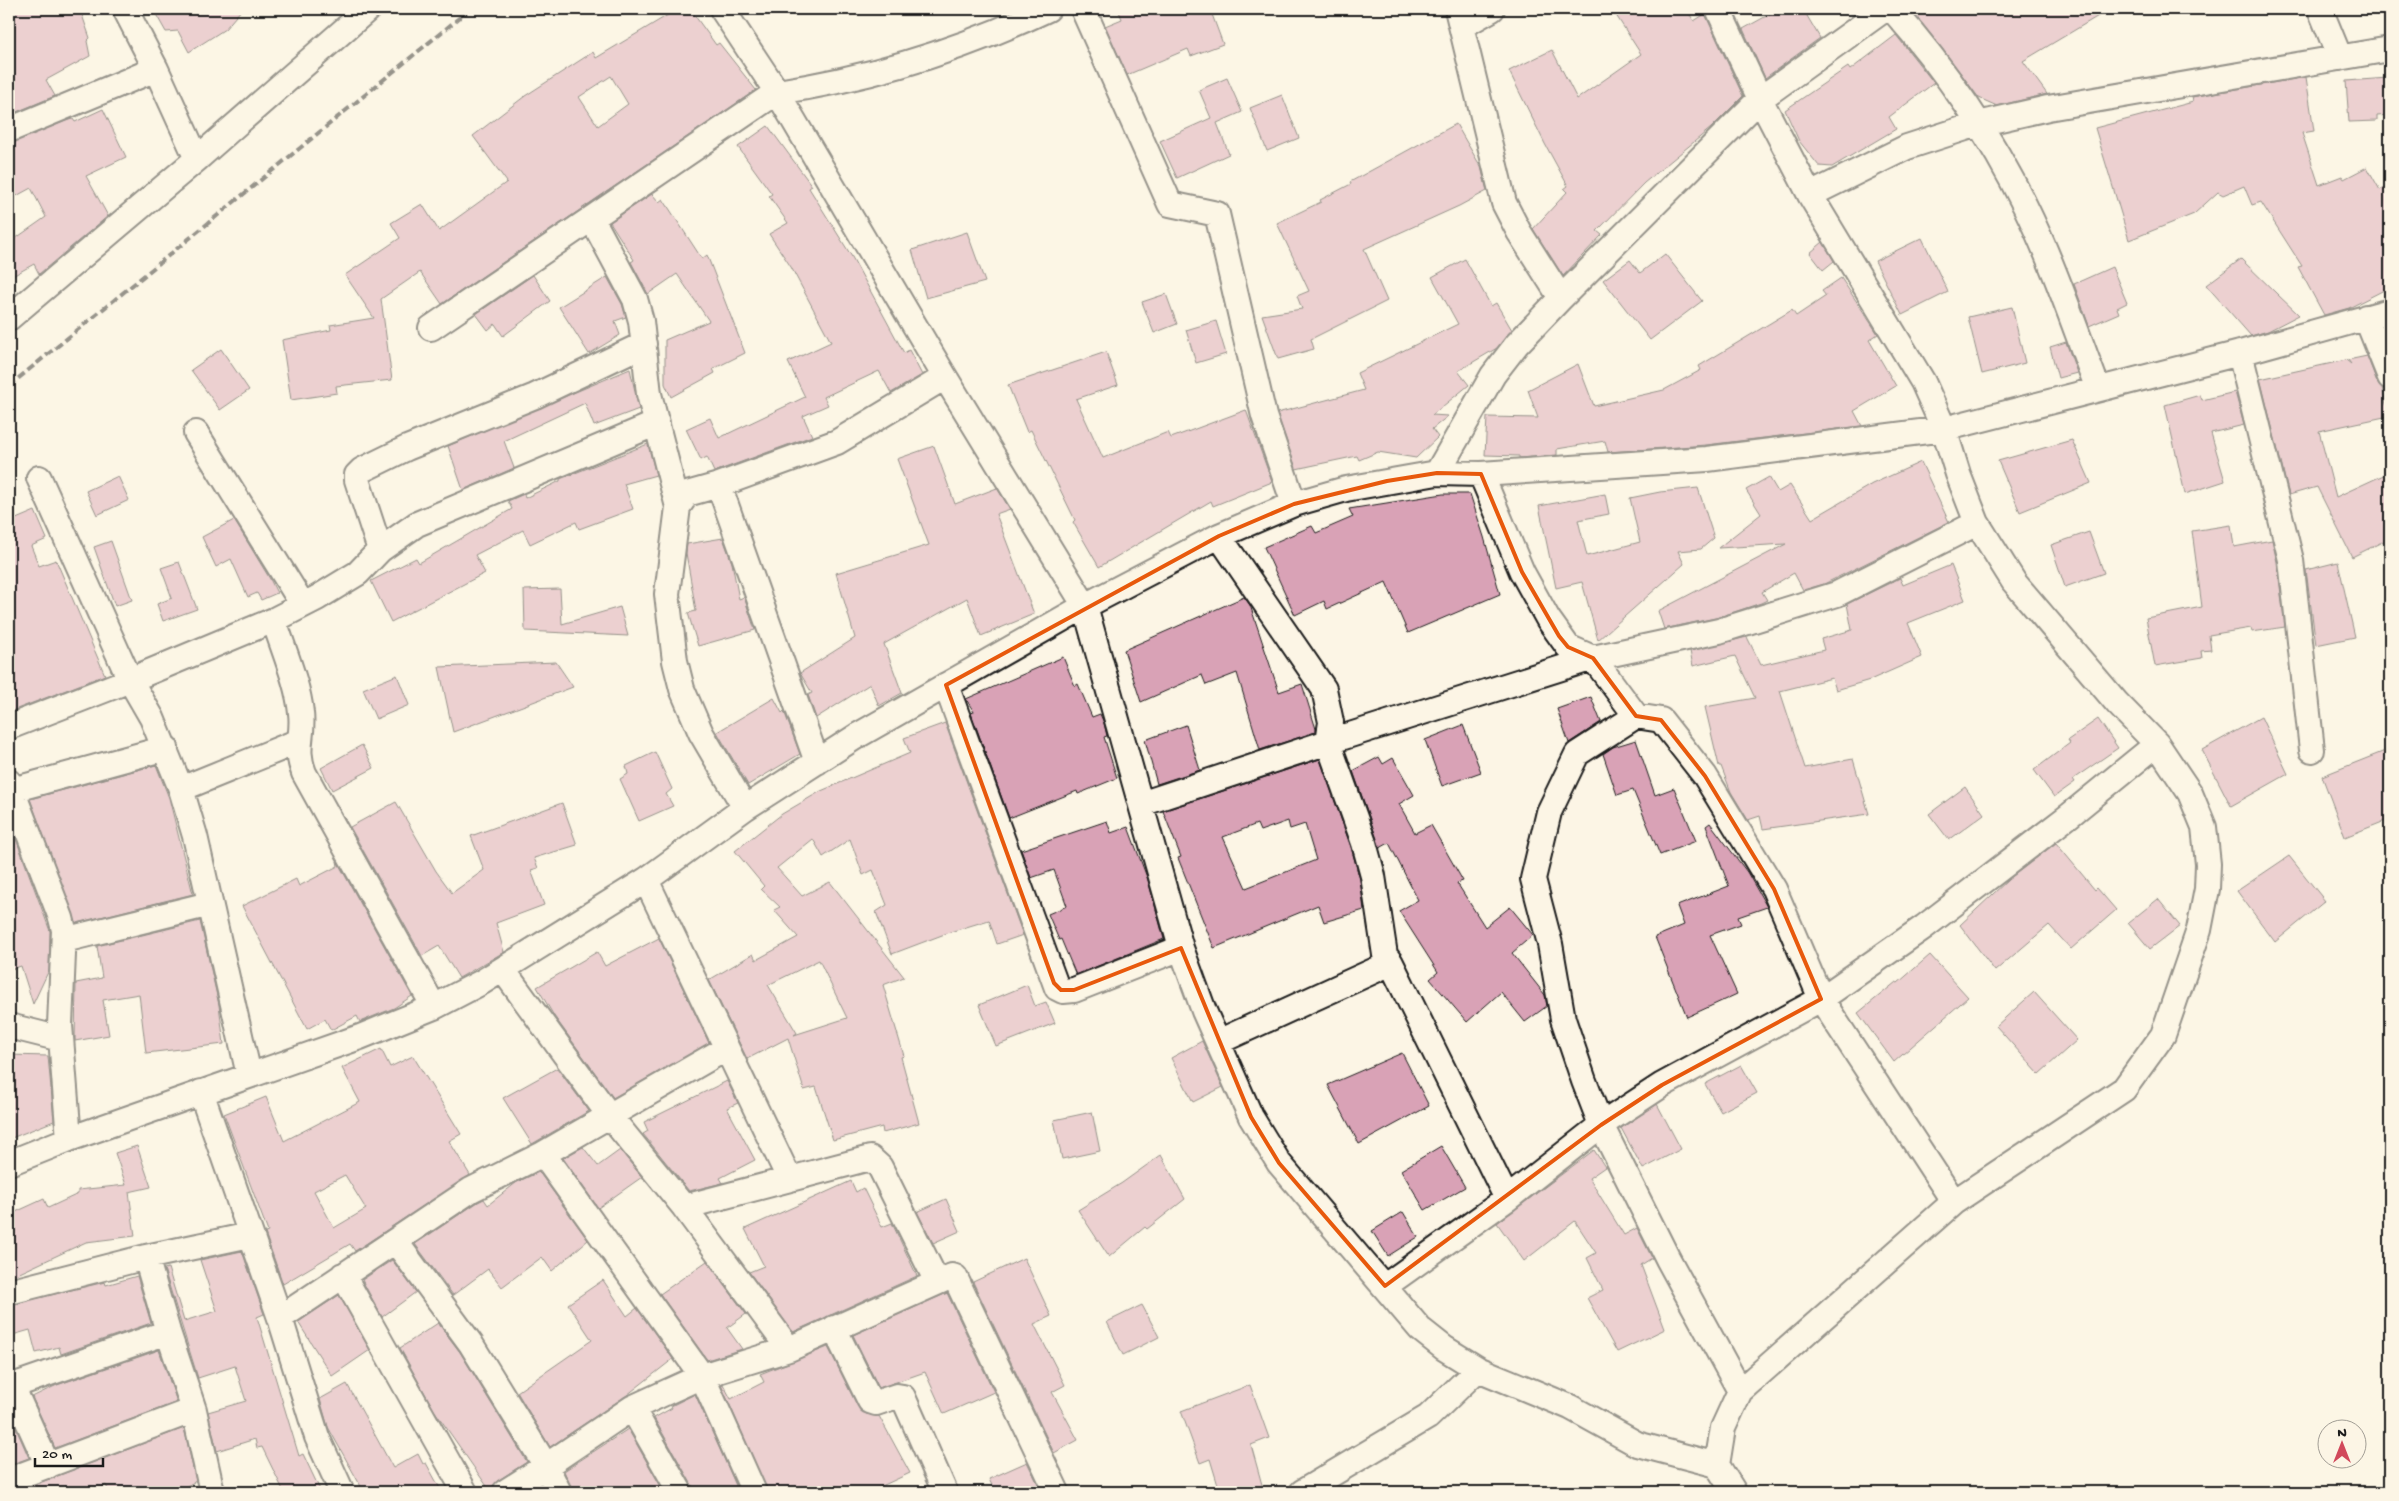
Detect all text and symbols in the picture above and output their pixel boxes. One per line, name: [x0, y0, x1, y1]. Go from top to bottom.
north arrow: [2316, 1418, 2366, 1468]
text: N: [2337, 1425, 2347, 1442]
scale bar: [35, 1436, 102, 1468]
text: 20 m: [42, 1446, 72, 1464]

